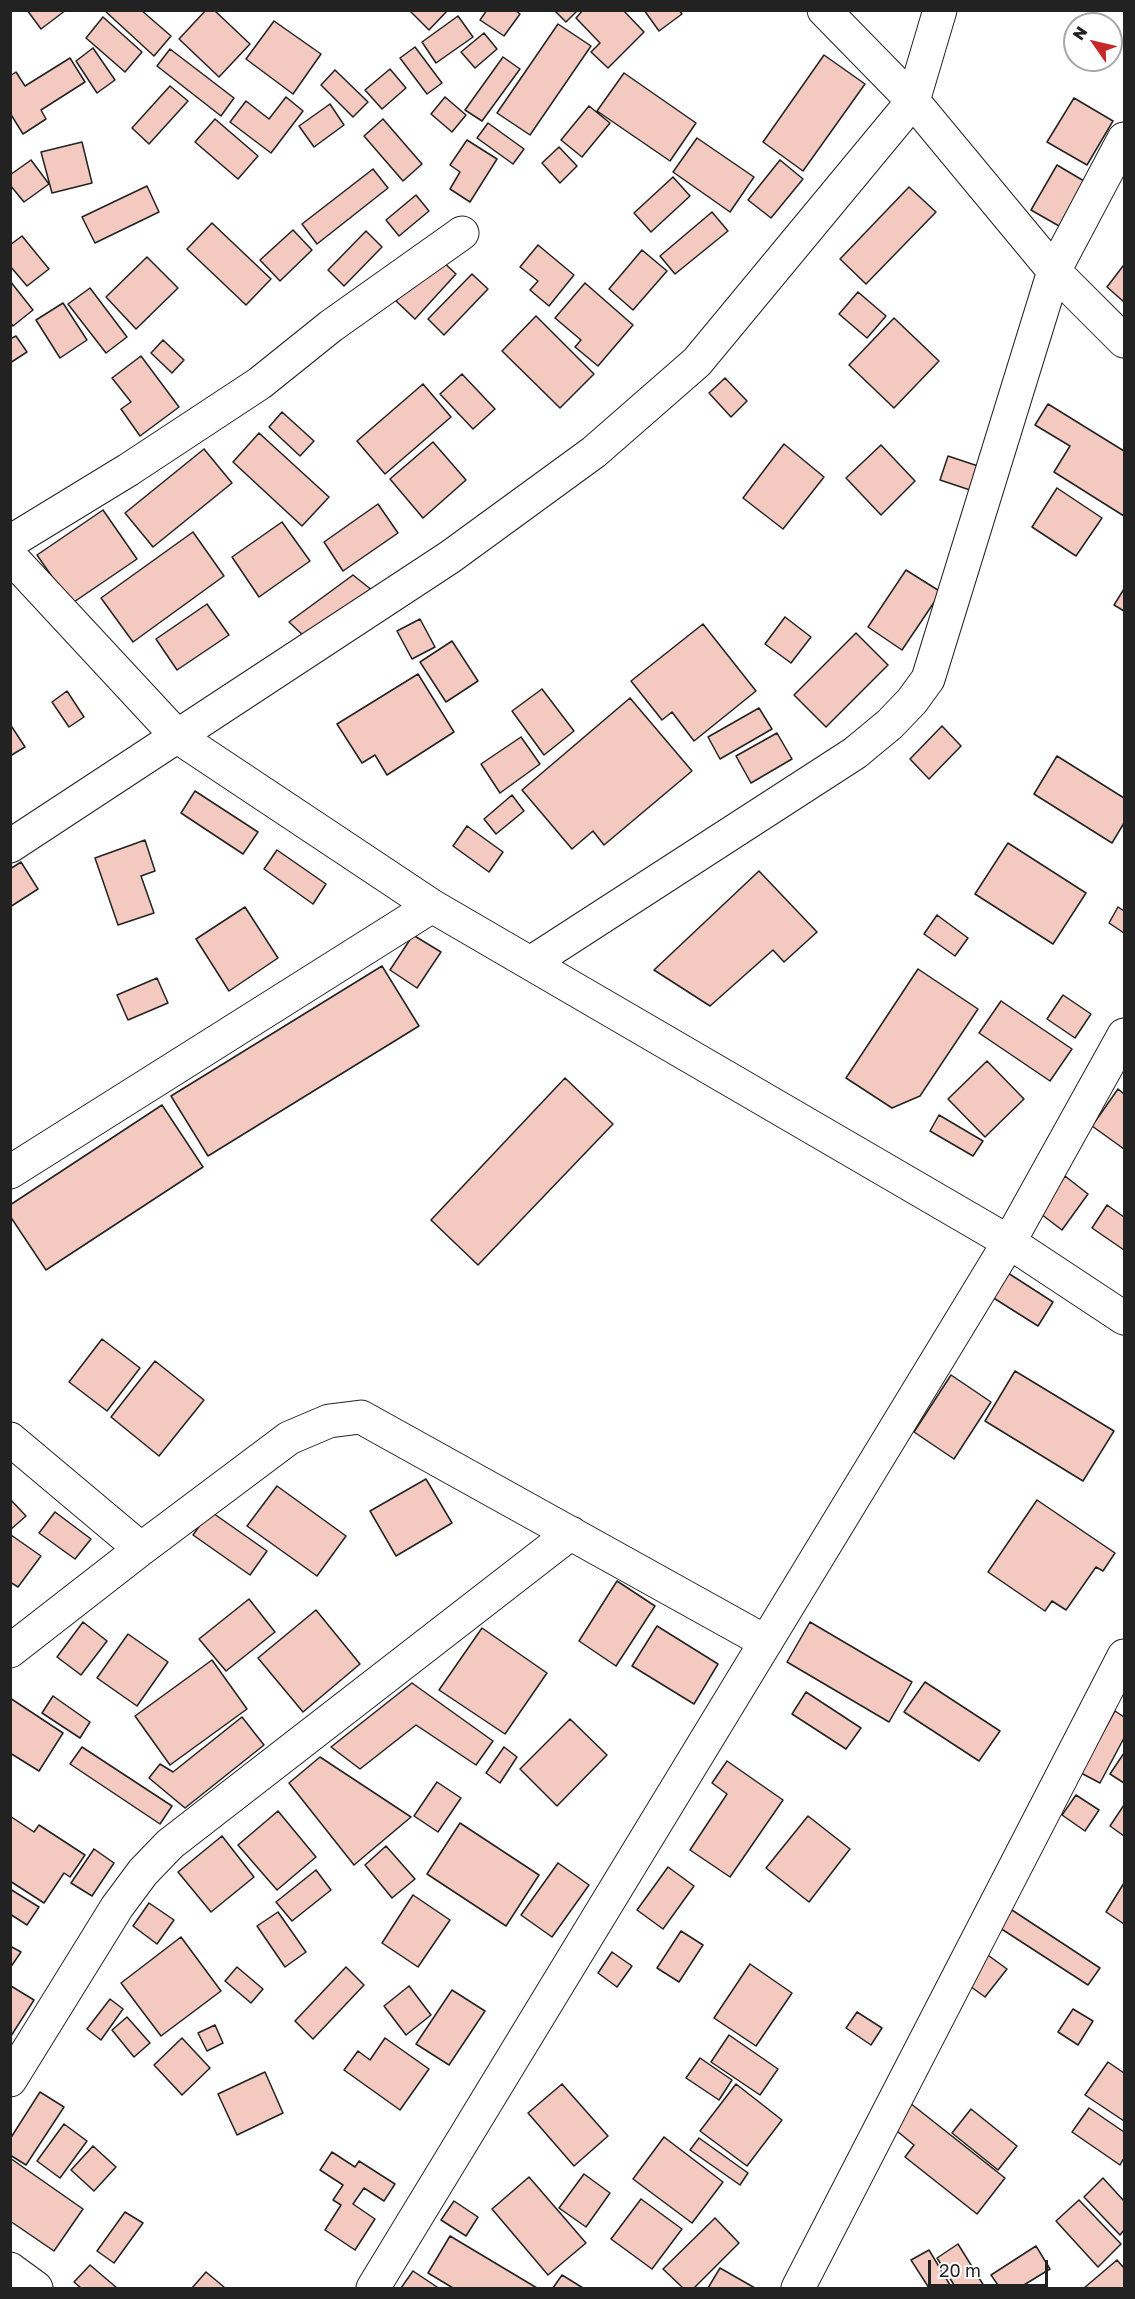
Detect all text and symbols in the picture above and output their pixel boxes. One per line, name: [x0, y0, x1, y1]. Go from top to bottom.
north arrow: [1063, 12, 1123, 72]
text: N: [1068, 22, 1091, 44]
scale bar: [931, 2248, 1051, 2286]
text: 20 m: [939, 2259, 981, 2281]

